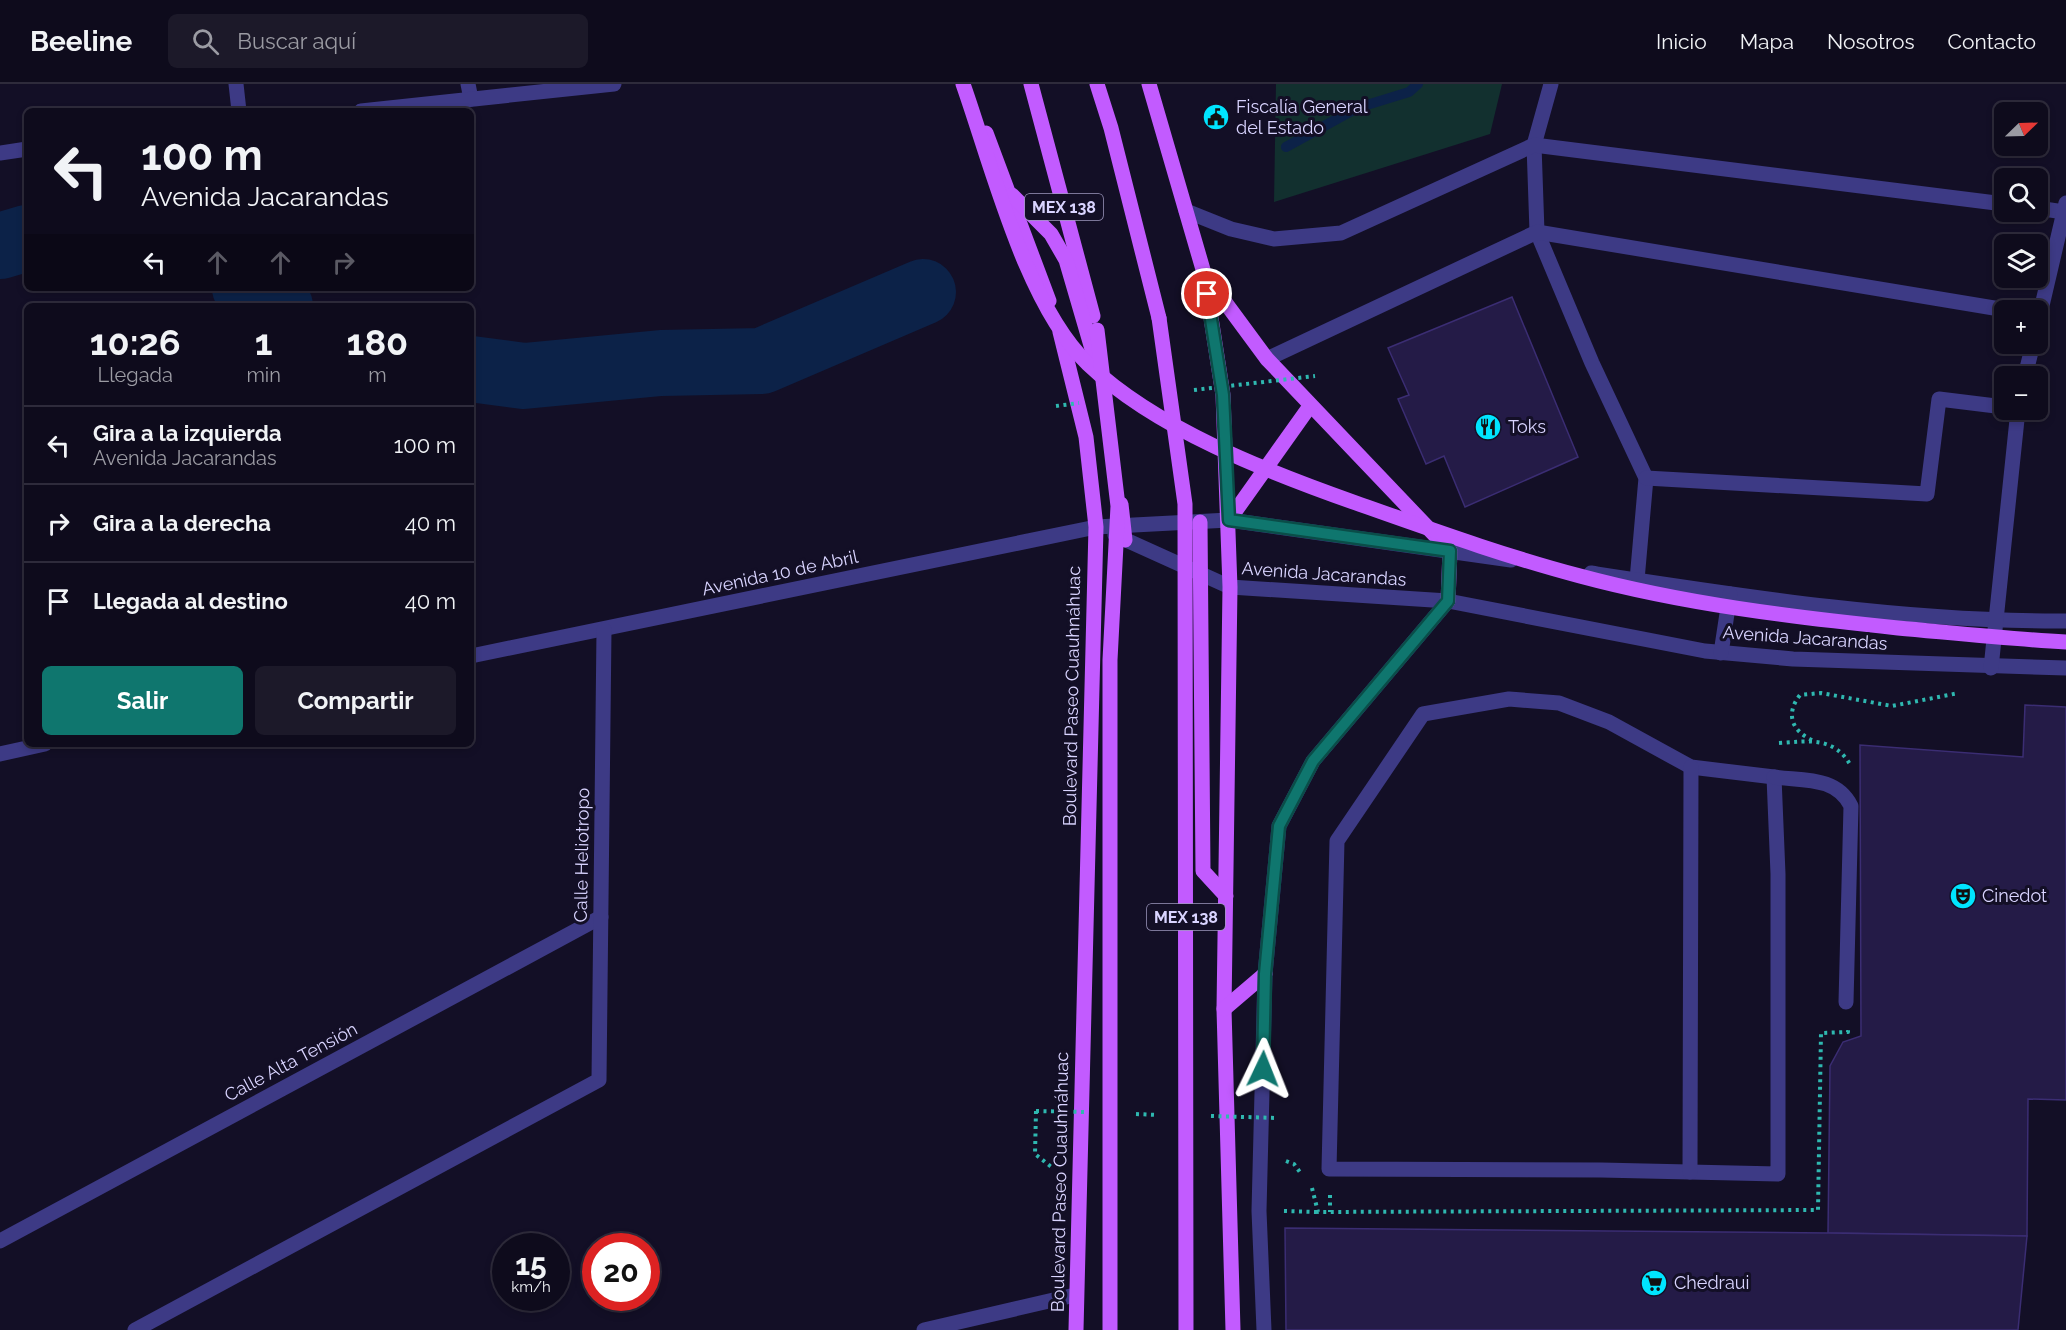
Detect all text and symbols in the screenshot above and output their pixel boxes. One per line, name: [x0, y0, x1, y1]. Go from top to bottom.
search box: [168, 14, 588, 68]
text: Beeline: [30, 25, 132, 58]
icon: search: [189, 25, 222, 58]
text: Buscar aquí: [237, 28, 356, 54]
text: Inicio: [1656, 29, 1707, 54]
text: Mapa: [1740, 29, 1794, 54]
text: Nosotros: [1827, 29, 1915, 54]
text: Contacto: [1948, 29, 2036, 54]
place label: Fiscalía General del Estado: [1236, 96, 1368, 138]
public building icon: Fiscalía General del Estado: [1201, 102, 1231, 132]
north arrow: [1994, 102, 2048, 156]
map controls: [1994, 102, 2048, 420]
text: 100 m: [141, 131, 263, 180]
icon: left: [42, 132, 120, 210]
button: search: [1994, 168, 2048, 222]
text: Avenida Jacarandas: [141, 181, 389, 212]
road number: MEX 138: [1025, 194, 1103, 220]
button: layers: [1994, 234, 2048, 288]
icon: left: [138, 246, 171, 279]
icon: ahead: [201, 246, 234, 279]
icon: ahead: [264, 246, 297, 279]
icon: right: [327, 246, 360, 279]
pin: [1181, 268, 1232, 319]
icon: arrive: [1190, 277, 1223, 310]
button: +: [1994, 300, 2048, 354]
text: 10:26: [90, 321, 181, 363]
text: 1: [255, 321, 273, 363]
text: 180: [347, 321, 408, 363]
text: Llegada: [97, 363, 173, 387]
text: min: [246, 363, 281, 387]
text: m: [368, 363, 387, 387]
button: −: [1994, 366, 2048, 420]
restaurant icon: Toks: [1473, 412, 1503, 442]
place label: Toks: [1508, 416, 1546, 437]
text: Gira a la izquierda: [93, 420, 282, 446]
icon: left: [42, 429, 75, 462]
text: 100 m: [394, 432, 456, 458]
text: Avenida Jacarandas: [93, 446, 277, 470]
icon: right: [42, 507, 75, 540]
text: Gira a la derecha: [93, 510, 271, 536]
text: 40 m: [405, 510, 456, 536]
street label: Avenida 10 de Abril: [700, 546, 860, 599]
street label: Avenida Jacarandas: [1241, 557, 1407, 590]
street label: Boulevard Paseo Cuauhnáhuac: [1059, 566, 1084, 826]
icon: arrive: [42, 585, 75, 618]
text: Llegada al destino: [93, 588, 288, 614]
text: 40 m: [405, 588, 456, 614]
street label: Avenida Jacarandas: [1722, 621, 1888, 654]
button: Salir: [42, 666, 243, 735]
button: Compartir: [255, 666, 456, 735]
street label: Calle Heliotropo: [570, 787, 593, 923]
theatre icon: Cinedot: [1948, 881, 1978, 911]
place label: Cinedot: [1982, 885, 2047, 906]
road number: MEX 138: [1147, 904, 1225, 930]
street label: Calle Alta Tensión: [221, 1018, 361, 1105]
position arrow: [1231, 1037, 1295, 1101]
street label: Boulevard Paseo Cuauhnáhuac: [1047, 1052, 1072, 1312]
speed limit sign: 20: [582, 1233, 660, 1311]
text: 15: [515, 1247, 547, 1282]
supermarket icon: Chedraui: [1639, 1268, 1669, 1298]
place label: Chedraui: [1674, 1272, 1749, 1293]
text: km/h: [511, 1278, 551, 1296]

